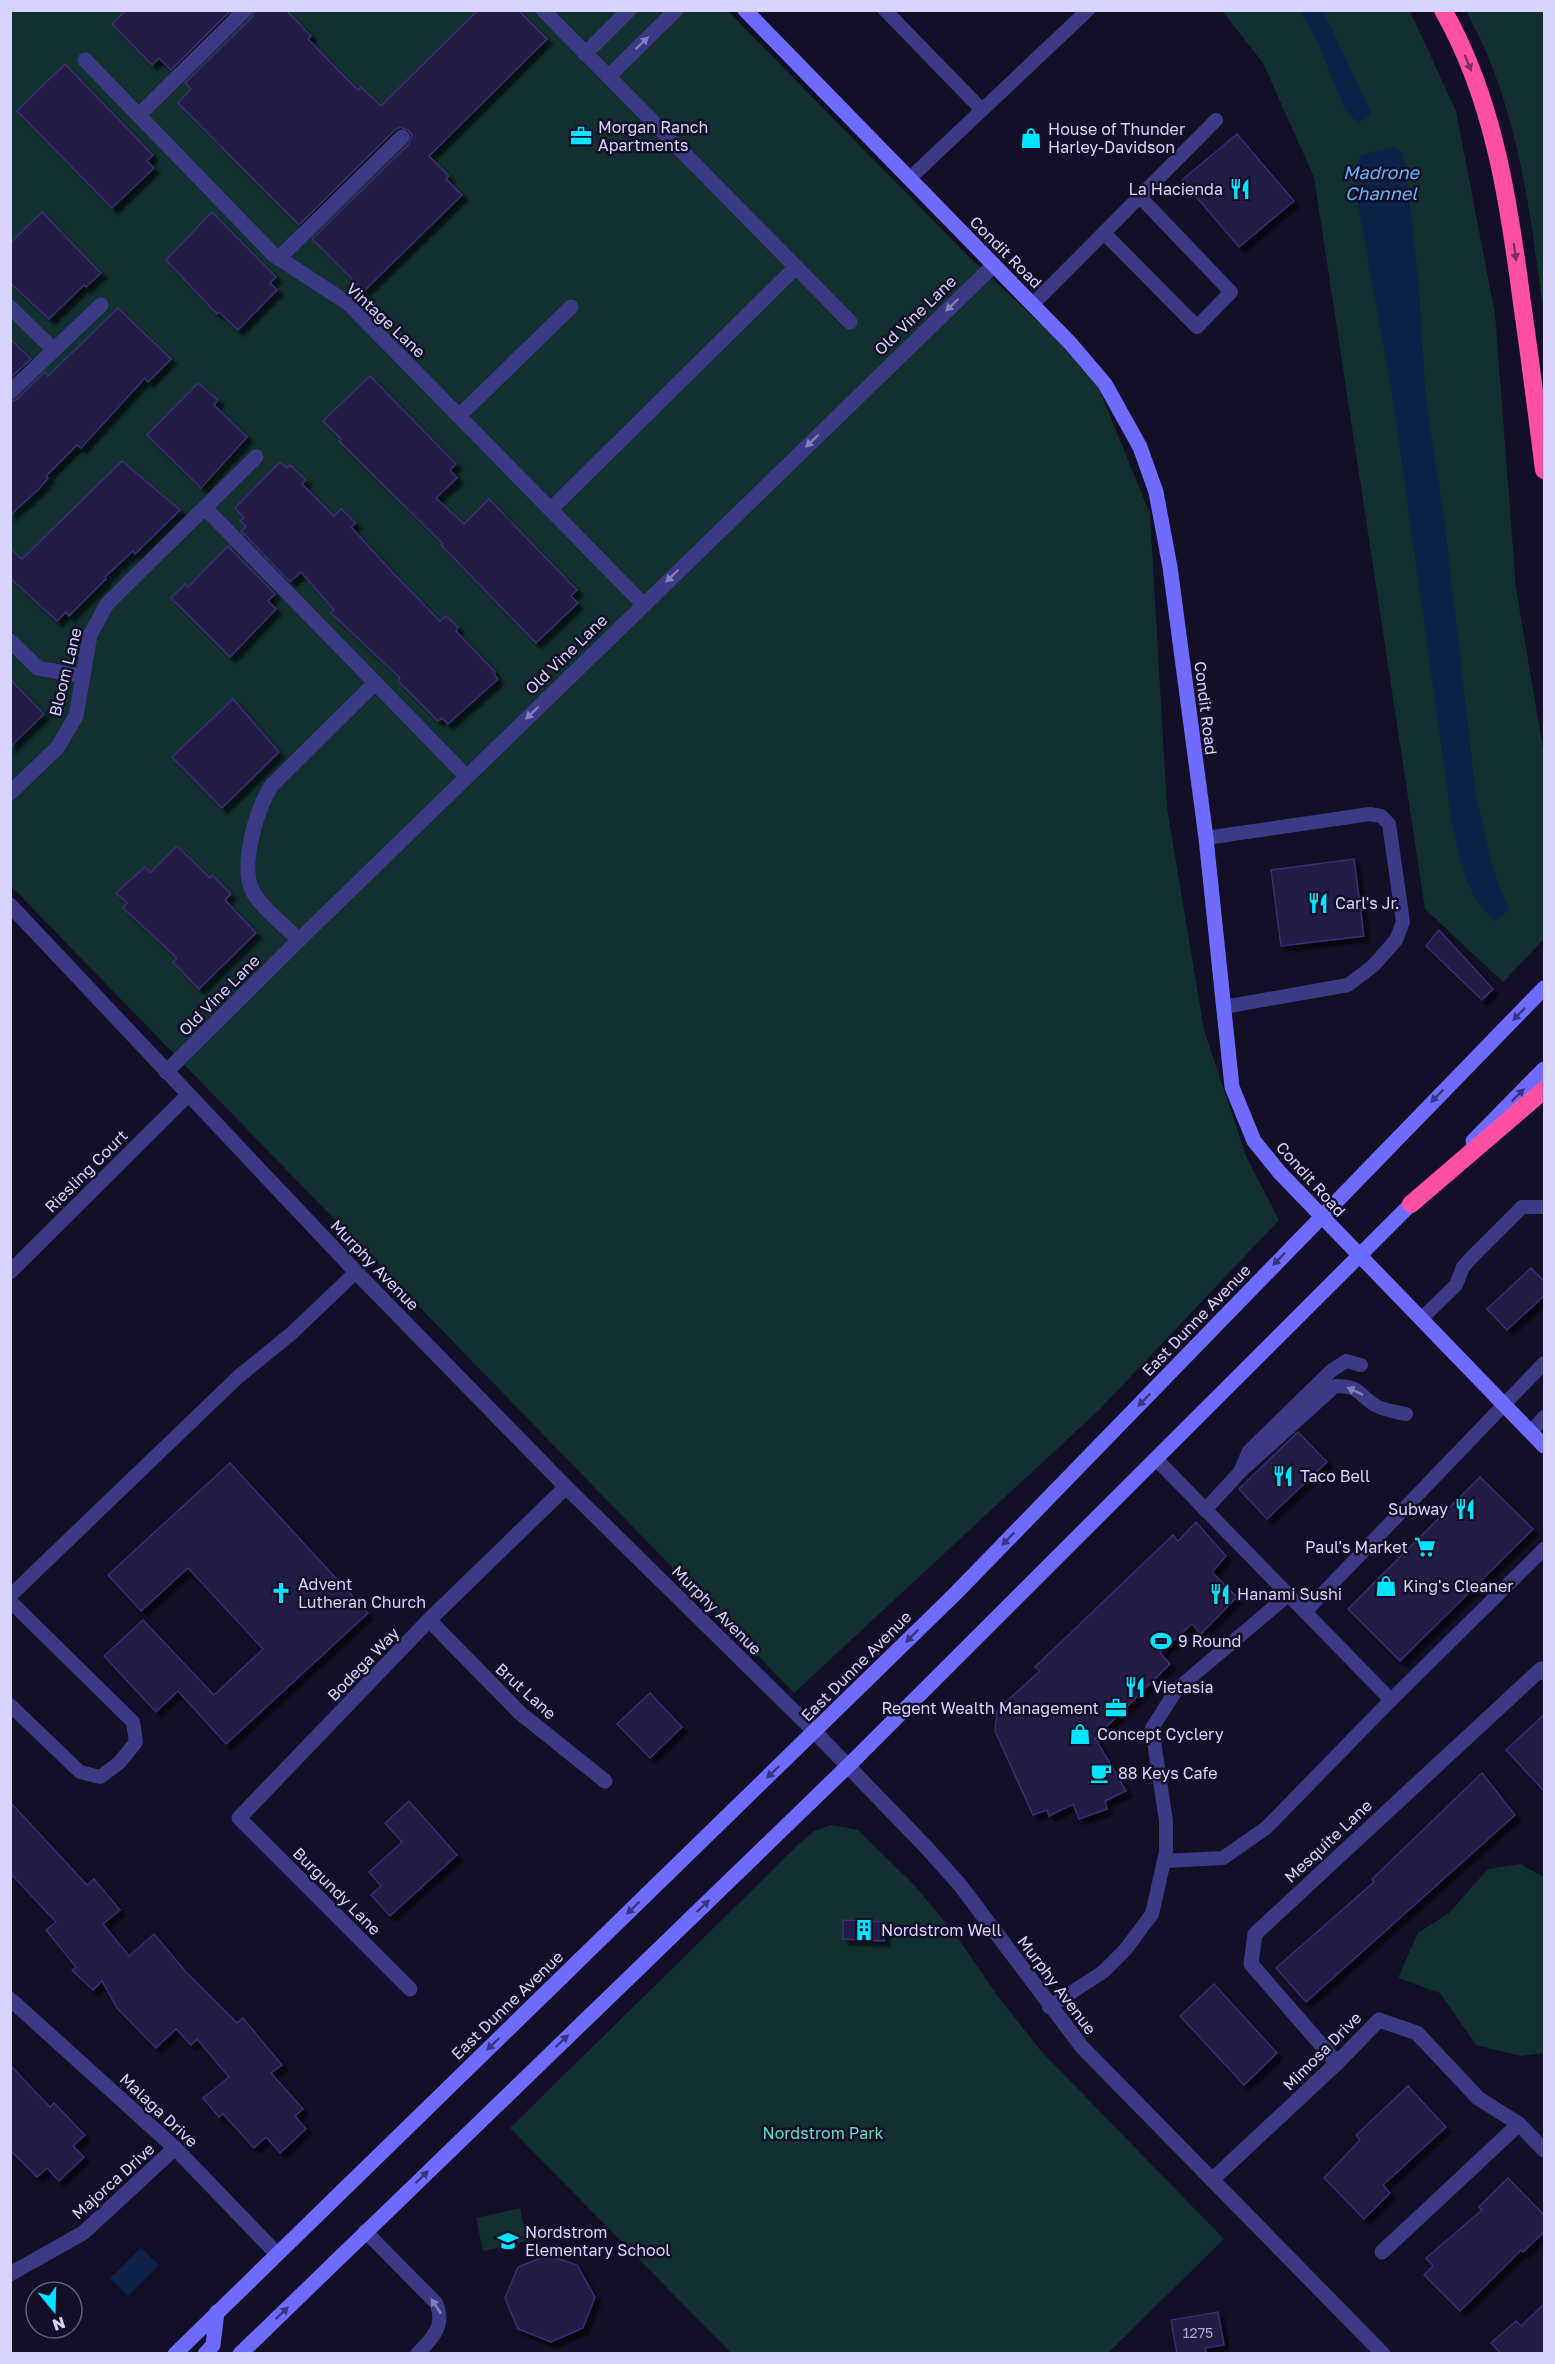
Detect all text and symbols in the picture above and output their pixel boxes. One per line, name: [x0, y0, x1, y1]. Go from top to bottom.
one-way arrow: [635, 37, 649, 51]
one-way arrow: [1463, 55, 1473, 73]
place label: Morgan Ranch Apartments: [598, 117, 708, 155]
place label: House of Thunder Harley-Davidson: [1048, 119, 1185, 157]
office icon: Morgan Ranch Apartments: [569, 124, 593, 148]
shop icon: House of Thunder Harley-Davidson: [1019, 126, 1043, 150]
water label: Madrone Channel: [1343, 161, 1420, 204]
restaurant icon: La Hacienda: [1228, 177, 1252, 201]
place label: La Hacienda: [1128, 179, 1223, 199]
street label: Condit Road: [966, 212, 1046, 292]
one-way arrow: [1511, 243, 1520, 262]
street label: Old Vine Lane: [870, 271, 960, 359]
street label: Vintage Lane: [342, 278, 430, 362]
one-way arrow: [944, 298, 959, 312]
one-way arrow: [805, 433, 819, 447]
one-way arrow: [665, 569, 679, 583]
street label: Old Vine Lane: [521, 610, 611, 698]
street label: Bloom Lane: [44, 626, 86, 718]
street label: Condit Road: [1190, 660, 1222, 756]
one-way arrow: [526, 705, 540, 719]
restaurant icon: Carl's Jr.: [1306, 891, 1330, 915]
place label: Carl's Jr.: [1335, 893, 1400, 913]
street label: Old Vine Lane: [174, 950, 264, 1040]
one-way arrow: [1512, 1006, 1526, 1021]
one-way arrow: [1431, 1089, 1445, 1103]
one-way arrow: [1511, 1089, 1525, 1103]
street label: Riesling Court: [40, 1125, 132, 1217]
street label: Condit Road: [1272, 1137, 1350, 1221]
street label: Murphy Avenue: [327, 1215, 423, 1315]
one-way arrow: [1273, 1251, 1286, 1266]
street label: East Dunne Avenue: [1137, 1260, 1255, 1380]
one-way arrow: [1346, 1386, 1364, 1396]
one-way arrow: [1138, 1392, 1152, 1406]
restaurant icon: Taco Bell: [1271, 1464, 1295, 1488]
place label: Taco Bell: [1300, 1466, 1370, 1486]
restaurant icon: Subway: [1453, 1497, 1477, 1521]
place label: Subway: [1388, 1499, 1448, 1519]
one-way arrow: [1001, 1532, 1015, 1547]
supermarket icon: Paul's Market: [1413, 1535, 1437, 1559]
place label: Paul's Market: [1305, 1537, 1408, 1557]
street label: Murphy Avenue: [668, 1561, 766, 1659]
place label: Advent Lutheran Church: [298, 1574, 426, 1612]
shop icon: King's Cleaner: [1374, 1574, 1398, 1598]
place label: King's Cleaner: [1403, 1576, 1514, 1596]
church icon: Advent Lutheran Church: [269, 1581, 293, 1605]
restaurant icon: Hanami Sushi: [1208, 1582, 1232, 1606]
place label: Hanami Sushi: [1237, 1584, 1342, 1604]
street label: East Dunne Avenue: [797, 1607, 915, 1725]
street label: Bodega Way: [323, 1623, 403, 1705]
one-way arrow: [906, 1628, 920, 1642]
sports icon: 9 Round: [1149, 1629, 1173, 1653]
place label: 9 Round: [1178, 1631, 1241, 1651]
street label: Brut Lane: [492, 1659, 560, 1723]
restaurant icon: Vietasia: [1123, 1675, 1147, 1699]
place label: Vietasia: [1152, 1677, 1214, 1697]
office icon: Regent Wealth Management: [1104, 1696, 1128, 1720]
place label: Regent Wealth Management: [881, 1698, 1099, 1718]
shop icon: Concept Cyclery: [1068, 1722, 1092, 1746]
place label: Concept Cyclery: [1097, 1724, 1224, 1744]
cafe icon: 88 Keys Cafe: [1089, 1761, 1113, 1785]
place label: 88 Keys Cafe: [1118, 1763, 1218, 1783]
one-way arrow: [767, 1765, 781, 1779]
street label: Mesquite Lane: [1280, 1795, 1376, 1887]
street label: Burgundy Lane: [289, 1843, 385, 1939]
one-way arrow: [695, 1899, 710, 1913]
one-way arrow: [626, 1901, 641, 1915]
building icon: Nordstrom Well: [852, 1918, 876, 1942]
place label: Nordstrom Well: [881, 1920, 1002, 1940]
street label: Murphy Avenue: [1013, 1932, 1101, 2038]
street label: East Dunne Avenue: [447, 1946, 567, 2064]
street label: Mimosa Drive: [1279, 2008, 1365, 2094]
one-way arrow: [555, 2035, 569, 2049]
one-way arrow: [487, 2036, 501, 2050]
street label: Malaga Drive: [116, 2069, 202, 2151]
park label: Nordstrom Park: [762, 2123, 884, 2143]
street label: Majorca Drive: [68, 2139, 158, 2223]
one-way arrow: [414, 2170, 428, 2184]
place label: Nordstrom Elementary School: [525, 2222, 670, 2260]
school or university icon: Nordstrom Elementary School: [496, 2229, 520, 2253]
north arrow: [24, 2280, 84, 2340]
one-way arrow: [430, 2297, 441, 2314]
one-way arrow: [274, 2306, 288, 2320]
text: N: [50, 2313, 68, 2336]
house number: 1275: [1183, 2324, 1213, 2341]

